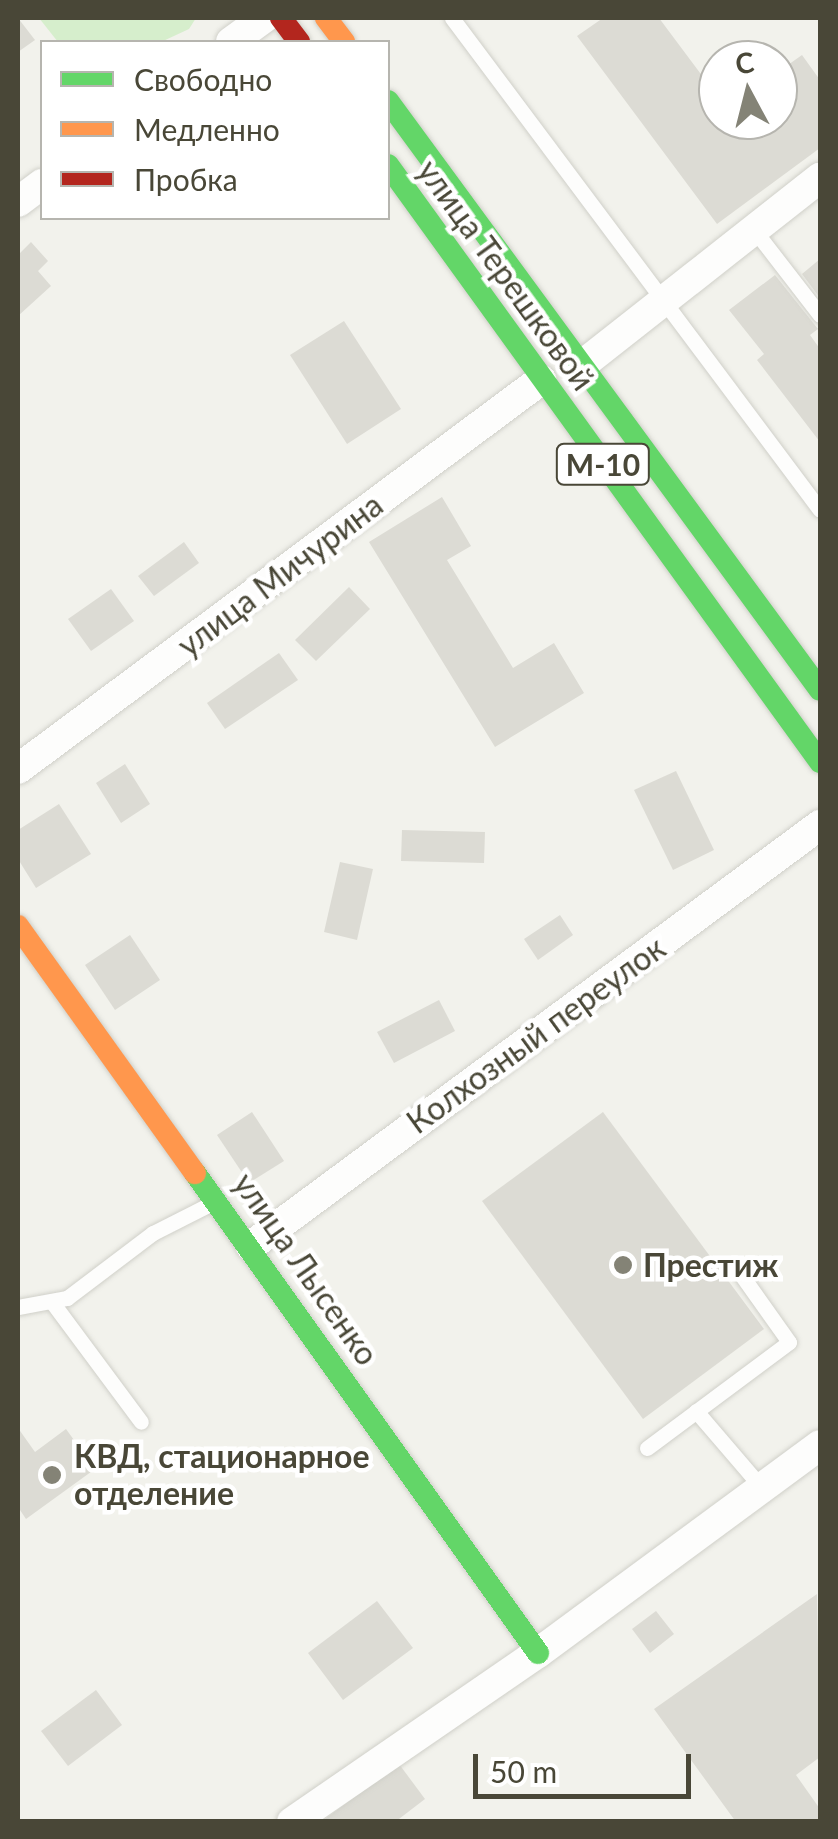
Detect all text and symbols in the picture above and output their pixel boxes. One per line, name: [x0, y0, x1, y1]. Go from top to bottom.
legend: [40, 40, 390, 220]
north arrow: [698, 40, 798, 140]
text: С: [733, 44, 756, 80]
text: Свободно: [134, 61, 272, 97]
text: Медленно: [134, 111, 280, 147]
street label: улица Терешковой: [410, 152, 602, 398]
text: Пробка: [134, 161, 238, 197]
road number: М-10: [556, 439, 650, 489]
street label: улица Мичурина: [170, 485, 390, 665]
street label: Колхозный переулок: [400, 929, 672, 1141]
street label: улица Лысенко: [226, 1166, 386, 1372]
place label: Престиж: [643, 1246, 779, 1284]
marker: Престиж: [612, 1254, 634, 1276]
place label: КВД, стационарное отделение: [74, 1438, 370, 1513]
marker: КВД, стационарное отделение: [39, 1462, 65, 1488]
scale bar: [478, 1734, 696, 1796]
text: 50 m: [490, 1753, 557, 1789]

